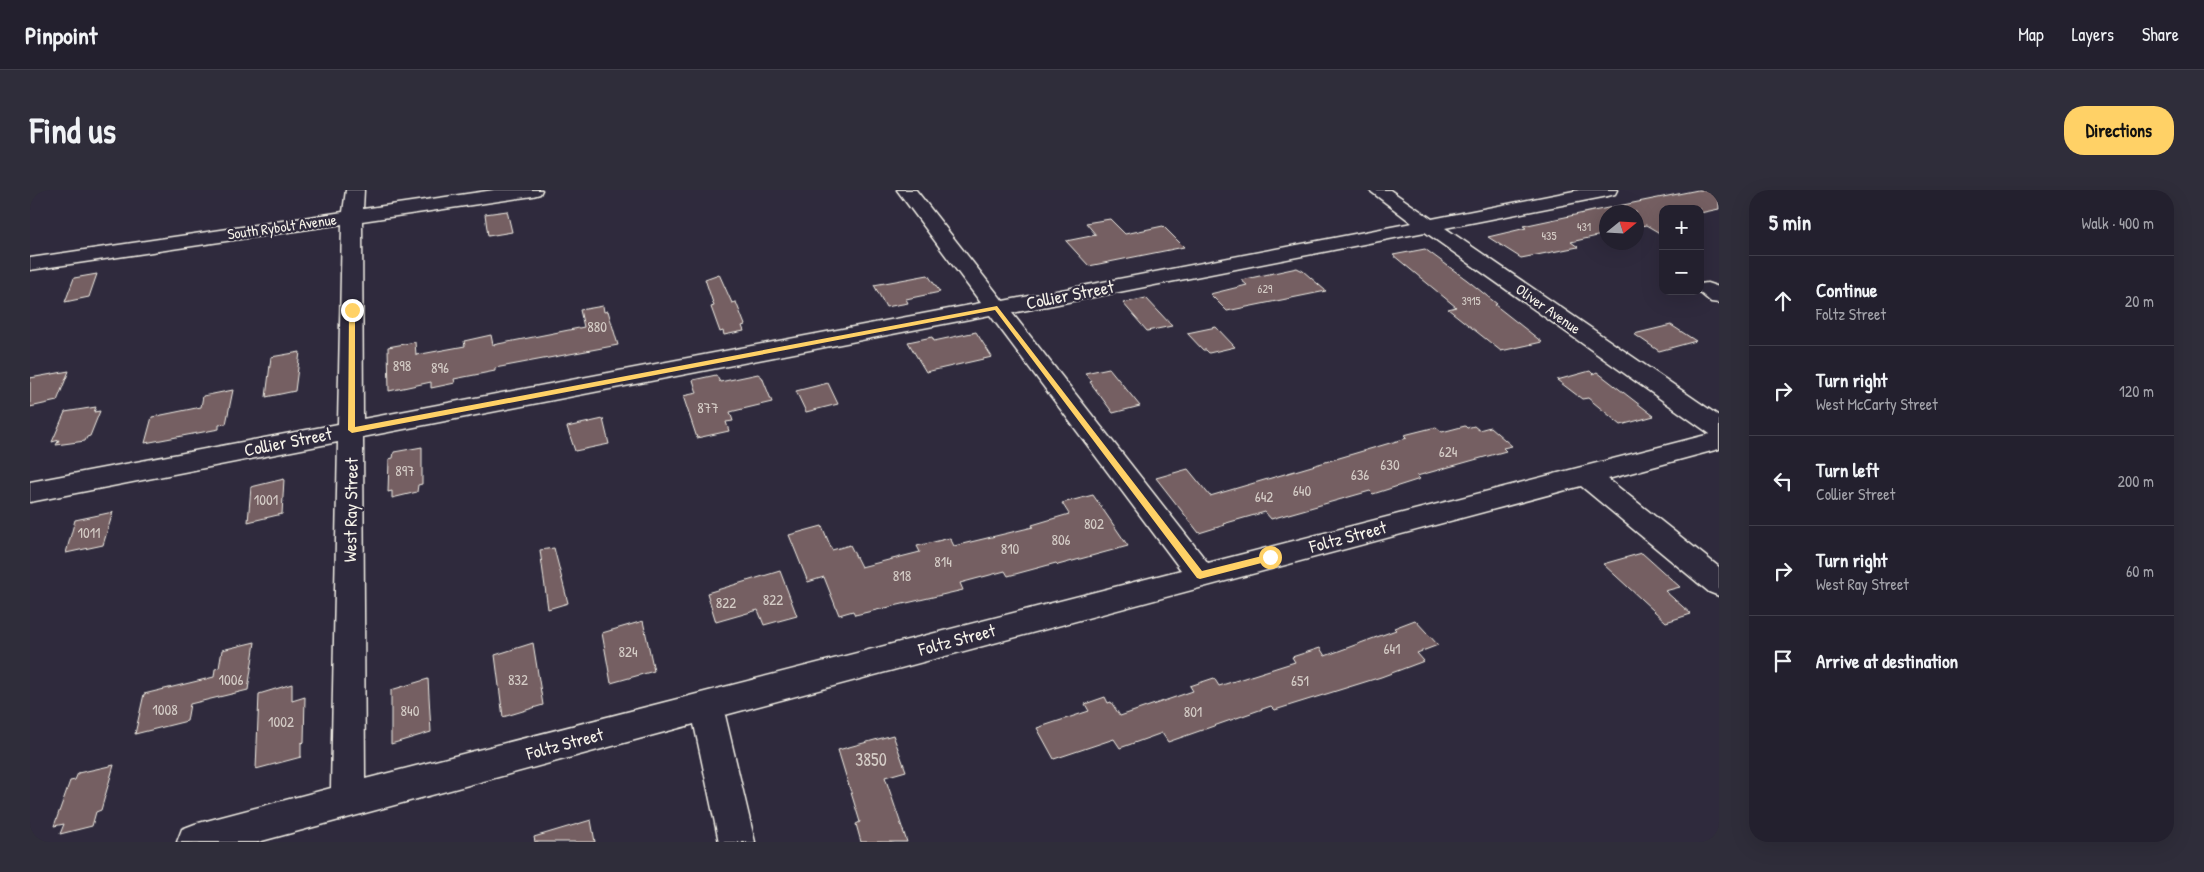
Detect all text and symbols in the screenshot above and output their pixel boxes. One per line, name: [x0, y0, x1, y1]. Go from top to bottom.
text: Pinpoint: [25, 19, 97, 51]
text: Map: [2018, 22, 2044, 47]
text: Layers: [2072, 22, 2114, 47]
text: Share: [2142, 22, 2179, 47]
button: Directions: [2064, 106, 2174, 155]
text: Find us: [30, 107, 116, 154]
north arrow: [1599, 205, 1644, 250]
map controls: [1659, 205, 1704, 295]
button: +: [1659, 205, 1704, 250]
street label: South Rybolt Avenue: [226, 208, 338, 245]
text: 5 min: [1769, 208, 1811, 237]
text: Walk · 400 m: [2082, 212, 2154, 234]
house number: 431: [1577, 218, 1591, 235]
house number: 435: [1542, 227, 1556, 244]
button: −: [1659, 250, 1704, 295]
street label: Collier Street: [1024, 274, 1117, 315]
text: Continue: [1816, 277, 1877, 303]
street label: Oliver Avenue: [1512, 278, 1585, 339]
house number: 629: [1258, 280, 1273, 297]
icon: ahead: [1769, 287, 1797, 315]
text: 20 m: [2125, 290, 2154, 312]
house number: 3915: [1461, 292, 1481, 309]
route end: [341, 299, 364, 322]
text: Foltz Street: [1816, 303, 1886, 325]
house number: 880: [587, 316, 607, 337]
house number: 898: [393, 355, 411, 376]
house number: 896: [431, 357, 449, 378]
text: Turn right: [1816, 367, 1887, 393]
icon: right: [1769, 377, 1797, 405]
text: 120 m: [2119, 380, 2154, 402]
text: West McCarty Street: [1816, 393, 1938, 415]
house number: 877: [697, 397, 719, 418]
street label: Collier Street: [242, 421, 335, 462]
house number: 624: [1439, 441, 1458, 462]
house number: 630: [1380, 454, 1400, 475]
street label: West Ray Street: [337, 457, 364, 562]
text: Turn left: [1816, 457, 1879, 483]
house number: 897: [395, 460, 415, 481]
house number: 636: [1351, 464, 1369, 485]
icon: left: [1769, 467, 1797, 495]
text: 200 m: [2118, 470, 2154, 492]
house number: 640: [1293, 480, 1311, 501]
text: Collier Street: [1816, 483, 1895, 505]
house number: 642: [1255, 486, 1273, 507]
house number: 1001: [254, 489, 278, 510]
house number: 802: [1084, 513, 1104, 534]
street label: Foltz Street: [1306, 514, 1390, 559]
house number: 1011: [77, 522, 101, 543]
house number: 806: [1051, 529, 1071, 550]
house number: 810: [1001, 538, 1020, 559]
route start: [1259, 546, 1282, 569]
text: Turn right: [1816, 547, 1887, 573]
house number: 814: [934, 551, 952, 572]
icon: right: [1769, 557, 1797, 585]
text: 60 m: [2126, 560, 2154, 582]
house number: 818: [893, 565, 911, 586]
text: West Ray Street: [1816, 573, 1909, 595]
house number: 822: [763, 589, 783, 610]
house number: 822: [716, 592, 736, 613]
street label: Foltz Street: [915, 617, 999, 662]
house number: 641: [1383, 638, 1401, 659]
house number: 824: [618, 641, 638, 662]
icon: arrive: [1769, 647, 1797, 675]
text: Arrive at destination: [1816, 648, 1958, 674]
house number: 1006: [219, 669, 243, 690]
house number: 832: [508, 669, 528, 690]
house number: 651: [1291, 670, 1309, 691]
house number: 1008: [152, 699, 178, 720]
house number: 840: [401, 700, 420, 721]
house number: 801: [1184, 701, 1202, 722]
house number: 1002: [268, 711, 294, 732]
street label: Foltz Street: [523, 721, 607, 766]
house number: 3850: [855, 747, 887, 772]

